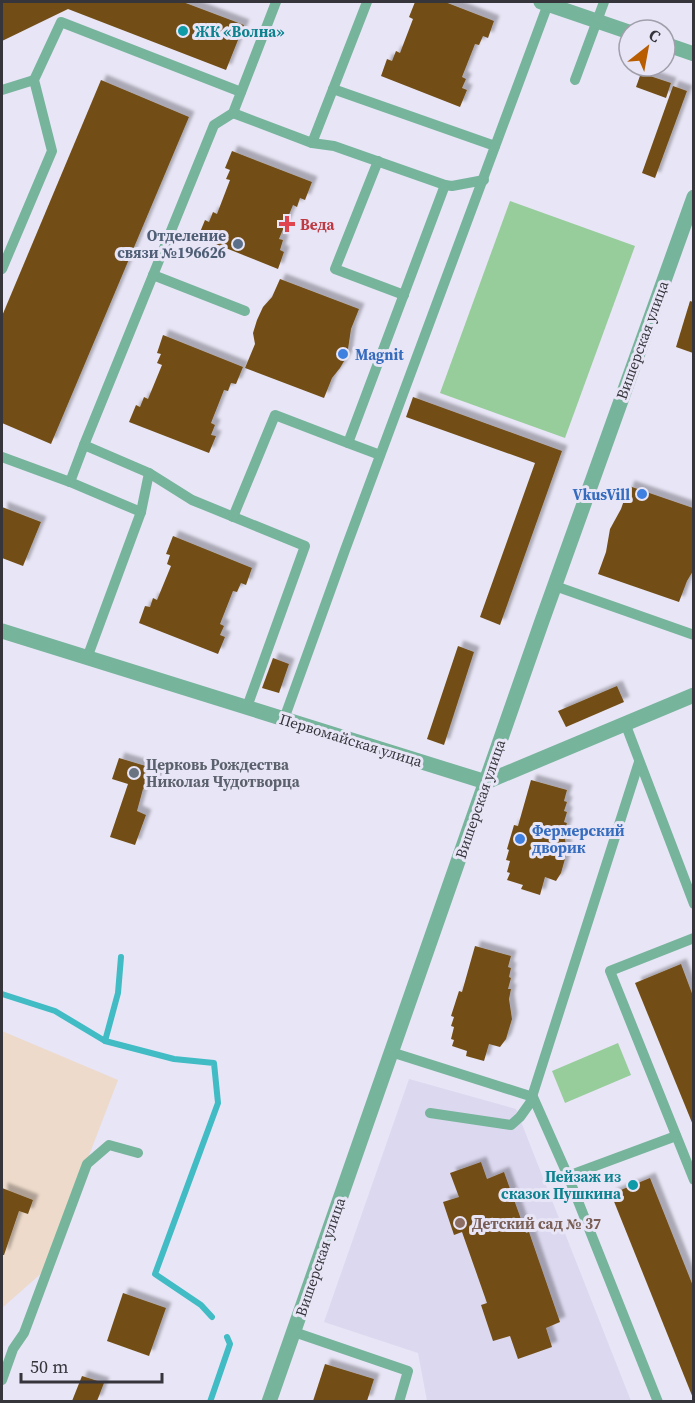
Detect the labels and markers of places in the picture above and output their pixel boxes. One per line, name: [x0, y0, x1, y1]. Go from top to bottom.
place label: ЖК «Волна»: [195, 21, 285, 42]
marker: ЖК «Волна»: [176, 24, 190, 38]
place label: Веда: [300, 214, 336, 235]
marker: Веда: [278, 215, 296, 233]
place label: Отделение связи №196626: [117, 225, 226, 263]
marker: Отделение связи №196626: [231, 237, 245, 251]
place label: Magnit: [355, 344, 404, 365]
marker: Magnit: [336, 347, 350, 361]
place label: VkusVill: [572, 484, 630, 505]
marker: VkusVill: [635, 487, 649, 501]
place label: Церковь Рождества Николая Чудотворца: [146, 754, 301, 792]
marker: Церковь Рождества Николая Чудотворца: [127, 766, 141, 780]
place label: Фермерский дворик: [532, 820, 625, 858]
marker: Фермерский дворик: [513, 832, 527, 846]
place label: Пейзаж из сказок Пушкина: [501, 1166, 622, 1204]
marker: Пейзаж из сказок Пушкина: [626, 1178, 640, 1192]
place label: Детский сад № 37: [472, 1213, 601, 1234]
marker: Детский сад № 37: [453, 1216, 467, 1230]

